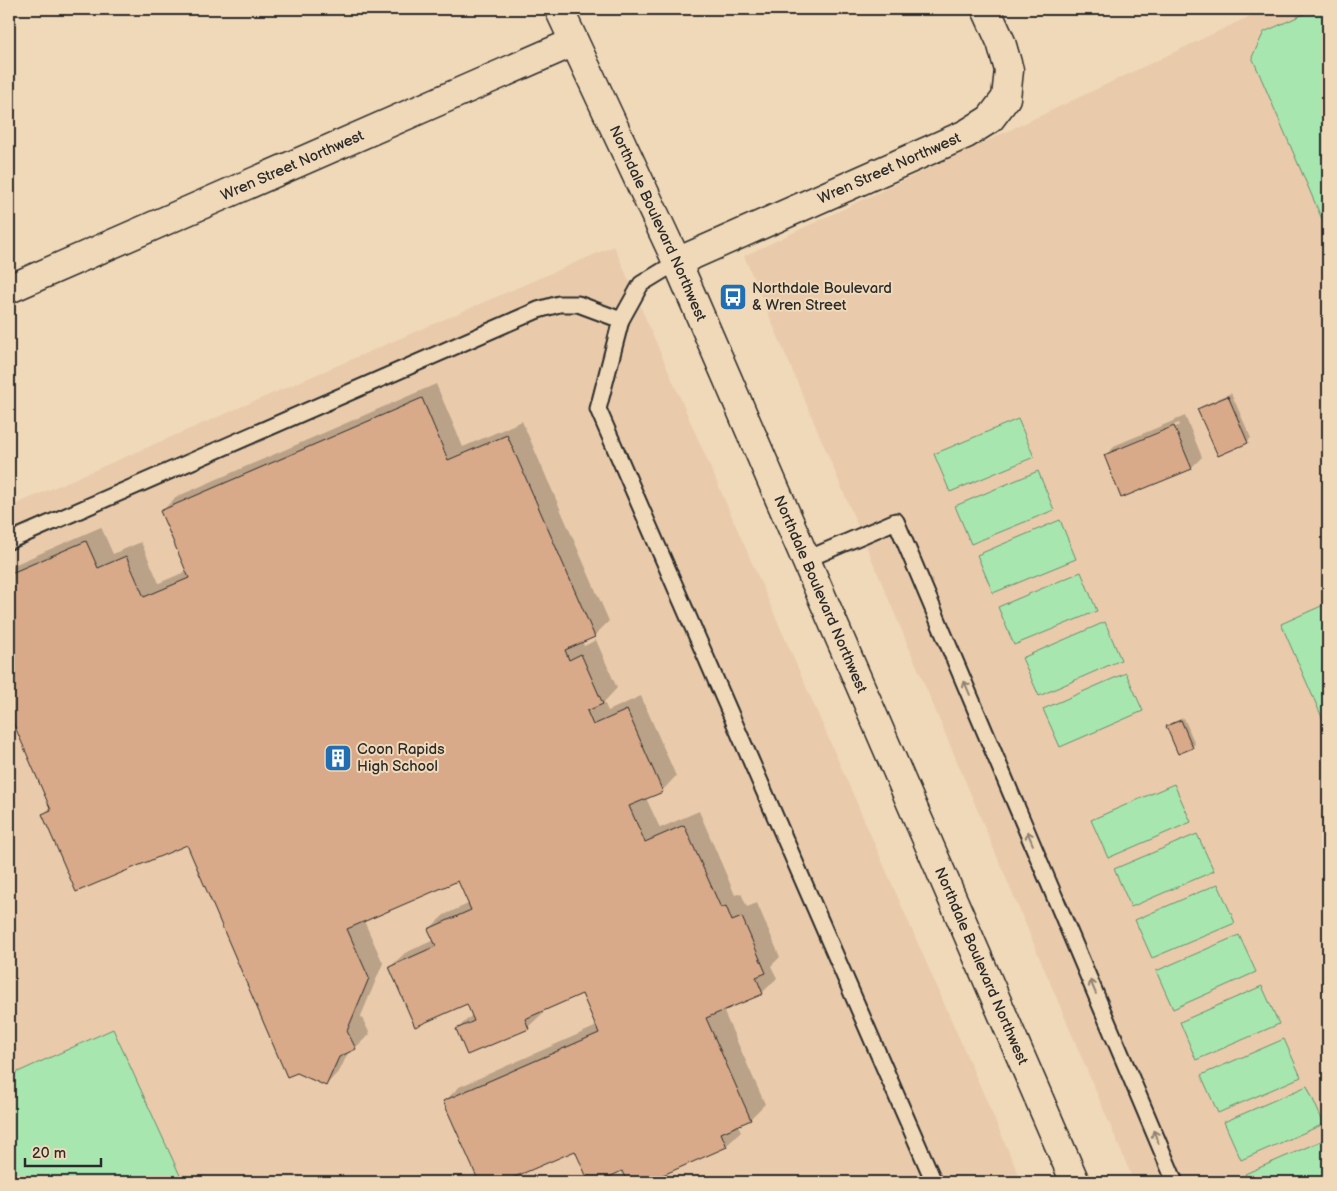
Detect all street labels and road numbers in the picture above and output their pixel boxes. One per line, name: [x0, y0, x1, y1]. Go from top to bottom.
street label: Northdale Boulevard Northwest: [605, 122, 711, 324]
street label: Wren Street Northwest: [218, 125, 367, 205]
street label: Wren Street Northwest: [815, 128, 964, 208]
street label: Northdale Boulevard Northwest: [770, 492, 872, 696]
street label: Northdale Boulevard Northwest: [930, 864, 1033, 1068]

